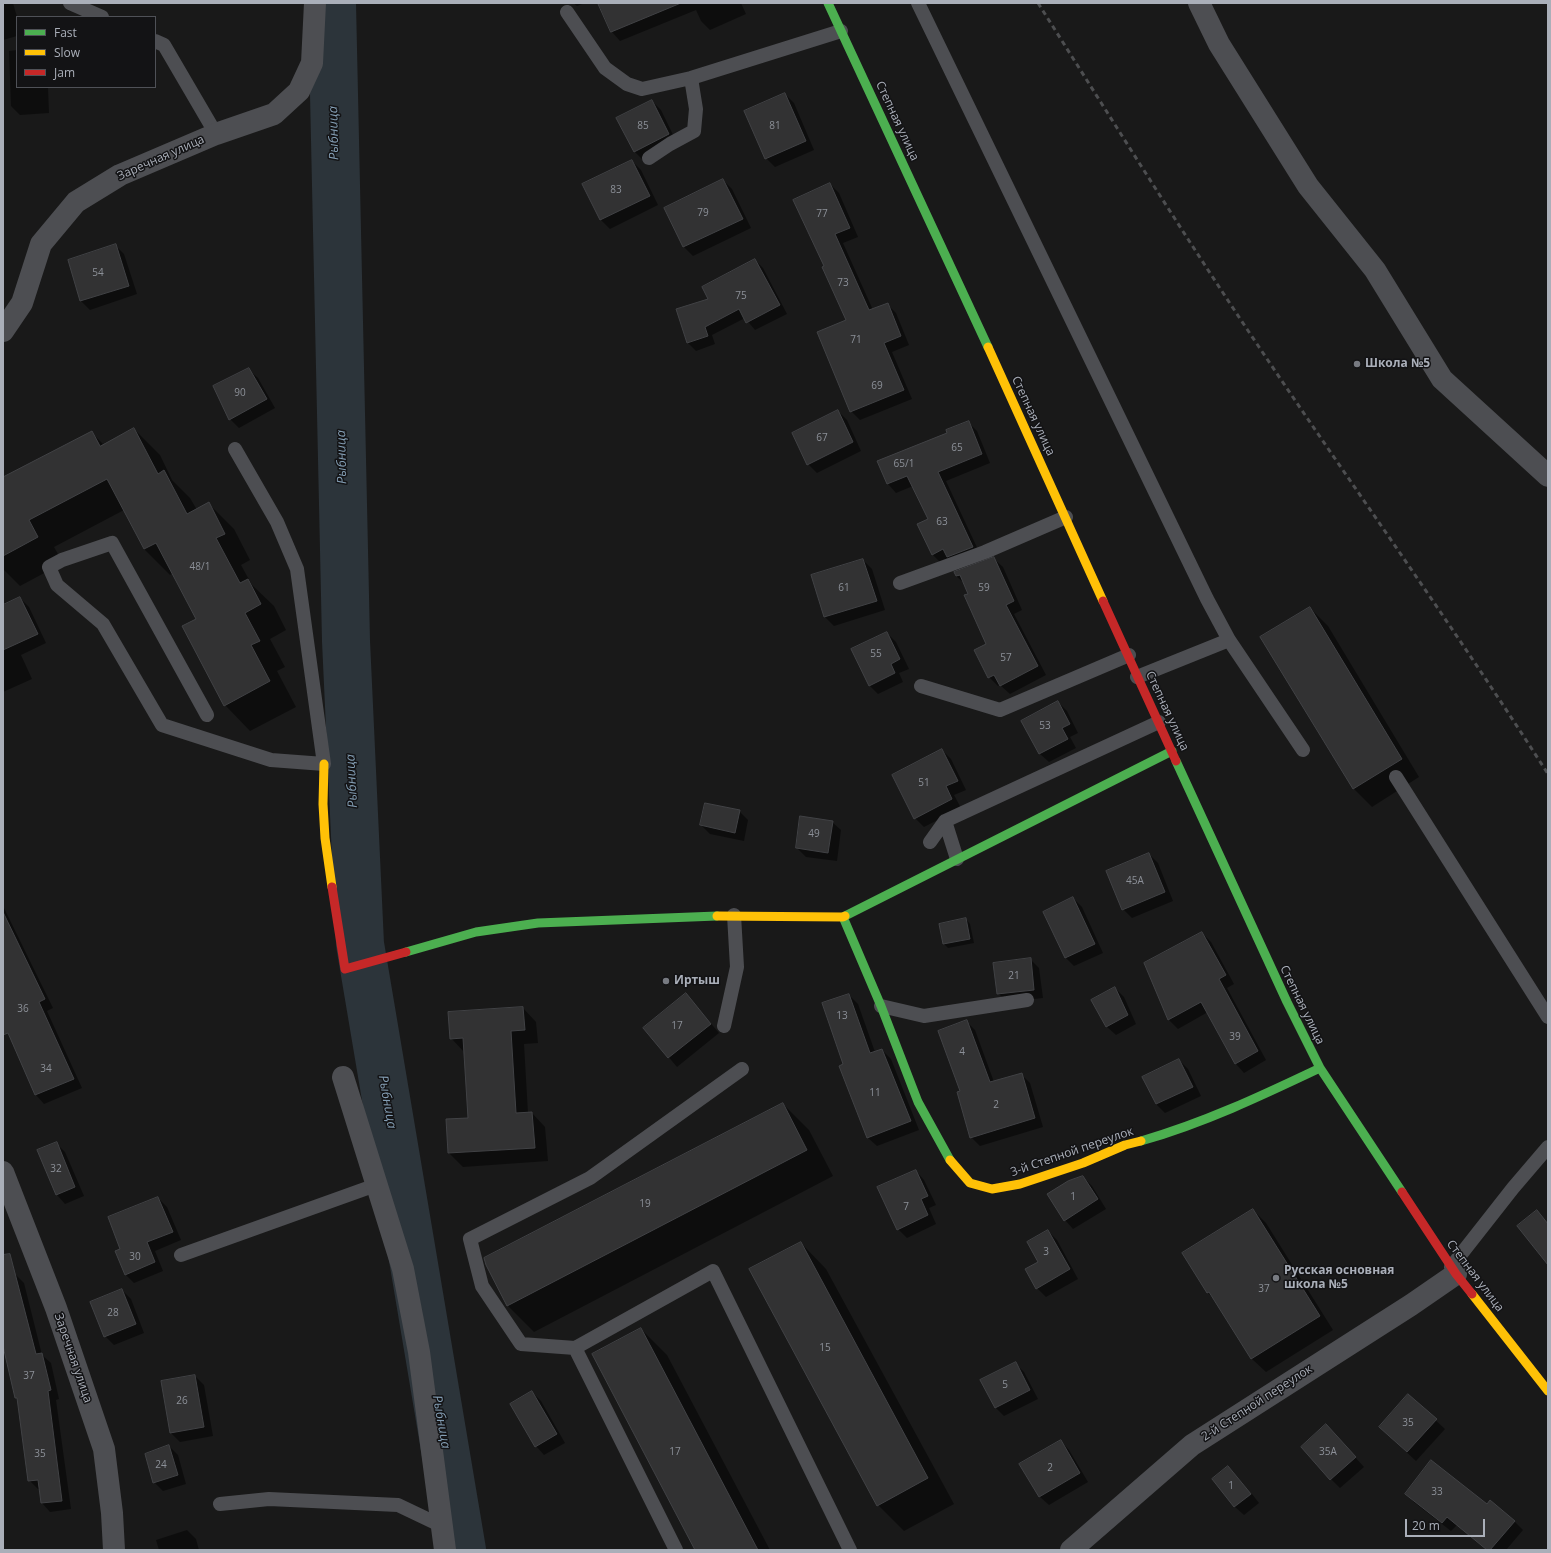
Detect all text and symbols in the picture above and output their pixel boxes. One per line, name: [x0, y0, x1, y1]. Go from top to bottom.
legend: [16, 16, 156, 88]
text: Fast: [54, 24, 77, 41]
text: Slow: [54, 44, 80, 61]
text: Jam: [54, 64, 75, 81]
street label: Степная улица: [872, 79, 922, 163]
water label: Рыбница: [326, 106, 342, 160]
house number: 85: [637, 120, 649, 132]
house number: 81: [769, 120, 781, 132]
street label: Заречная улица: [115, 132, 207, 184]
house number: 83: [610, 184, 622, 196]
house number: 79: [697, 207, 709, 219]
house number: 77: [816, 208, 828, 220]
house number: 54: [92, 267, 104, 279]
house number: 73: [837, 277, 849, 289]
house number: 75: [735, 290, 747, 302]
house number: 71: [850, 334, 862, 346]
place label: Школа №5: [1365, 357, 1430, 371]
marker: Школа №5: [1352, 359, 1362, 369]
street label: Степная улица: [1008, 374, 1058, 458]
house number: 69: [871, 380, 883, 392]
house number: 90: [234, 387, 246, 399]
water label: Рыбница: [334, 430, 350, 484]
house number: 67: [816, 432, 828, 444]
house number: 65: [951, 442, 963, 454]
house number: 65/1: [894, 458, 914, 470]
house number: 63: [936, 516, 948, 528]
house number: 48/1: [190, 561, 210, 573]
house number: 61: [838, 582, 850, 594]
house number: 59: [978, 582, 990, 594]
house number: 55: [870, 648, 882, 660]
house number: 57: [1000, 652, 1012, 664]
street label: Степная улица: [1142, 669, 1192, 753]
house number: 53: [1039, 720, 1051, 732]
water label: Рыбница: [343, 754, 361, 808]
house number: 51: [918, 777, 930, 789]
house number: 49: [808, 828, 820, 840]
house number: 45А: [1126, 875, 1144, 887]
street label: Степная улица: [1277, 963, 1327, 1047]
house number: 21: [1008, 970, 1020, 982]
place label: Иртыш: [674, 974, 720, 988]
marker: Иртыш: [661, 976, 671, 986]
house number: 36: [17, 1003, 29, 1015]
house number: 13: [836, 1010, 848, 1022]
house number: 17: [671, 1020, 683, 1032]
house number: 39: [1229, 1031, 1241, 1043]
house number: 4: [959, 1046, 965, 1058]
house number: 34: [40, 1063, 52, 1075]
water label: Рыбница: [375, 1074, 399, 1130]
house number: 11: [869, 1087, 881, 1099]
house number: 2: [993, 1099, 999, 1111]
street label: 3-й Степной переулок: [1009, 1124, 1135, 1180]
house number: 32: [50, 1163, 62, 1175]
house number: 1: [1070, 1191, 1076, 1203]
house number: 19: [639, 1198, 651, 1210]
house number: 7: [903, 1201, 909, 1213]
street label: Степная улица: [1443, 1237, 1507, 1315]
house number: 3: [1043, 1246, 1049, 1258]
house number: 30: [129, 1251, 141, 1263]
place label: Русская основная школа №5: [1284, 1264, 1394, 1292]
marker: Русская основная школа №5: [1271, 1273, 1281, 1283]
house number: 37: [1258, 1283, 1270, 1295]
house number: 28: [107, 1307, 119, 1319]
street label: Заречная улица: [51, 1311, 95, 1405]
house number: 15: [819, 1342, 831, 1354]
street label: 2-й Степной переулок: [1199, 1362, 1315, 1444]
house number: 37: [23, 1370, 35, 1382]
house number: 5: [1002, 1379, 1008, 1391]
water label: Рыбница: [429, 1394, 453, 1450]
house number: 26: [176, 1395, 188, 1407]
house number: 35: [1402, 1417, 1414, 1429]
house number: 17: [669, 1446, 681, 1458]
house number: 35А: [1319, 1446, 1337, 1458]
house number: 35: [34, 1448, 46, 1460]
house number: 24: [155, 1459, 167, 1471]
house number: 2: [1047, 1462, 1053, 1474]
house number: 1: [1228, 1480, 1234, 1492]
house number: 33: [1431, 1486, 1443, 1498]
scale bar: [1407, 1511, 1487, 1537]
text: 20 m: [1412, 1517, 1440, 1534]

